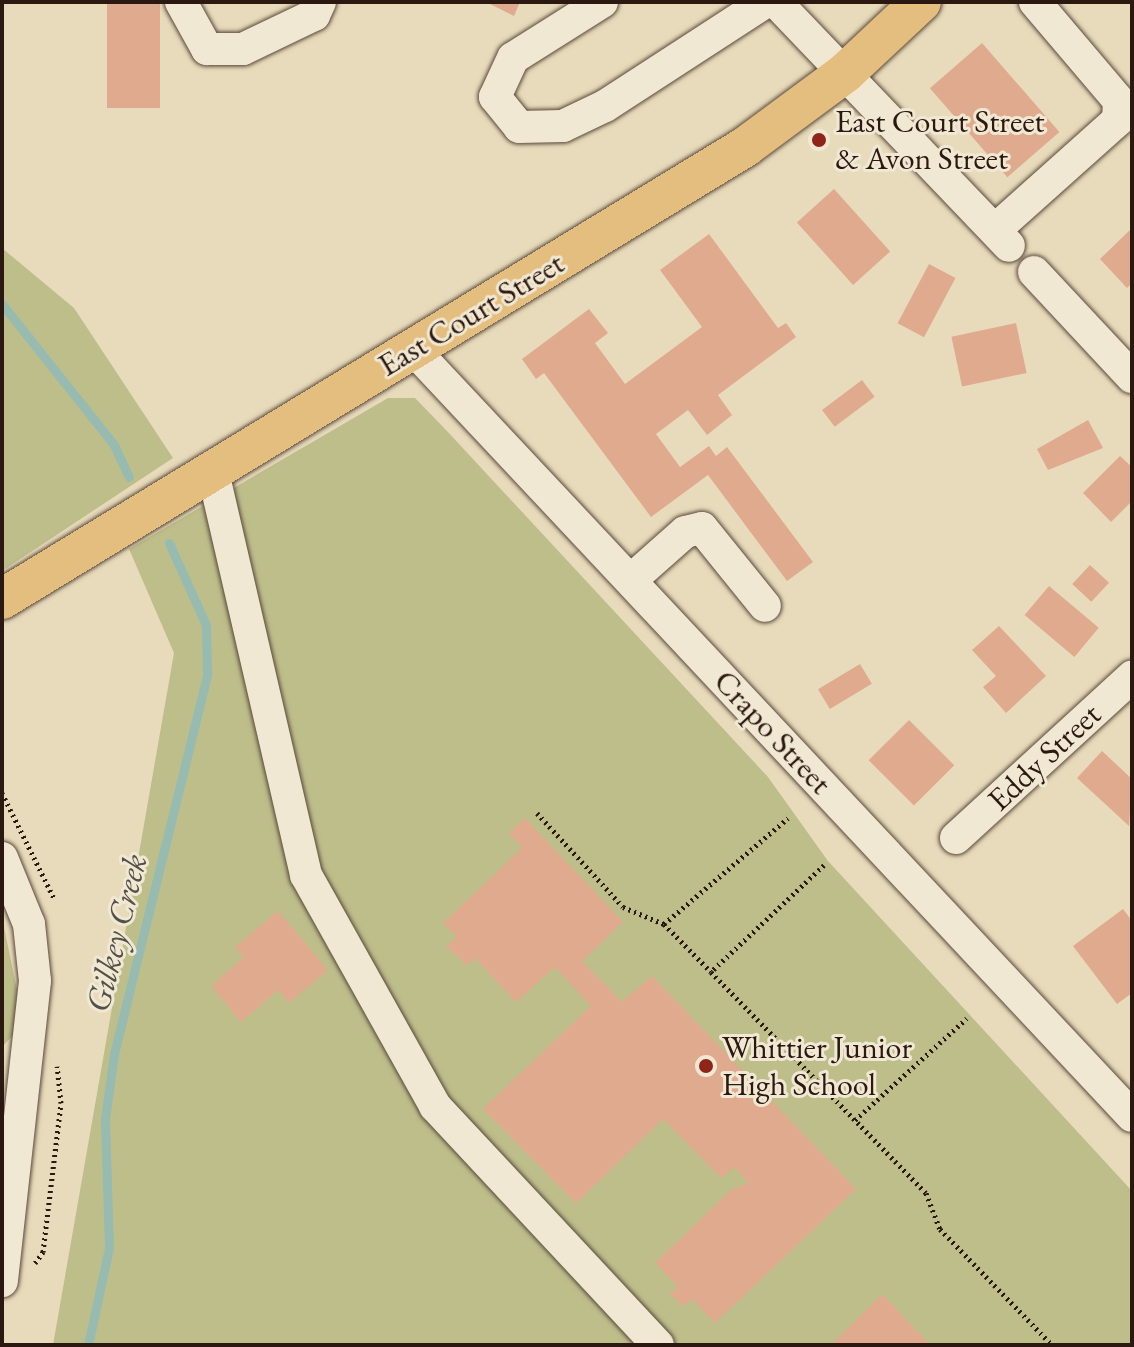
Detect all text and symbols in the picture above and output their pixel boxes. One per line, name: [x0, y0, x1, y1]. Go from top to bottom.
place label: East Court Street & Avon Street: [835, 103, 1045, 178]
marker: East Court Street & Avon Street: [810, 131, 828, 149]
street label: East Court Street: [371, 244, 571, 384]
street label: Crapo Street: [706, 662, 840, 802]
street label: Eddy Street: [980, 695, 1108, 819]
water label: Gilkey Creek: [77, 850, 155, 1016]
place label: Whittier Junior High School: [722, 1029, 912, 1104]
marker: Whittier Junior High School: [697, 1057, 715, 1075]

